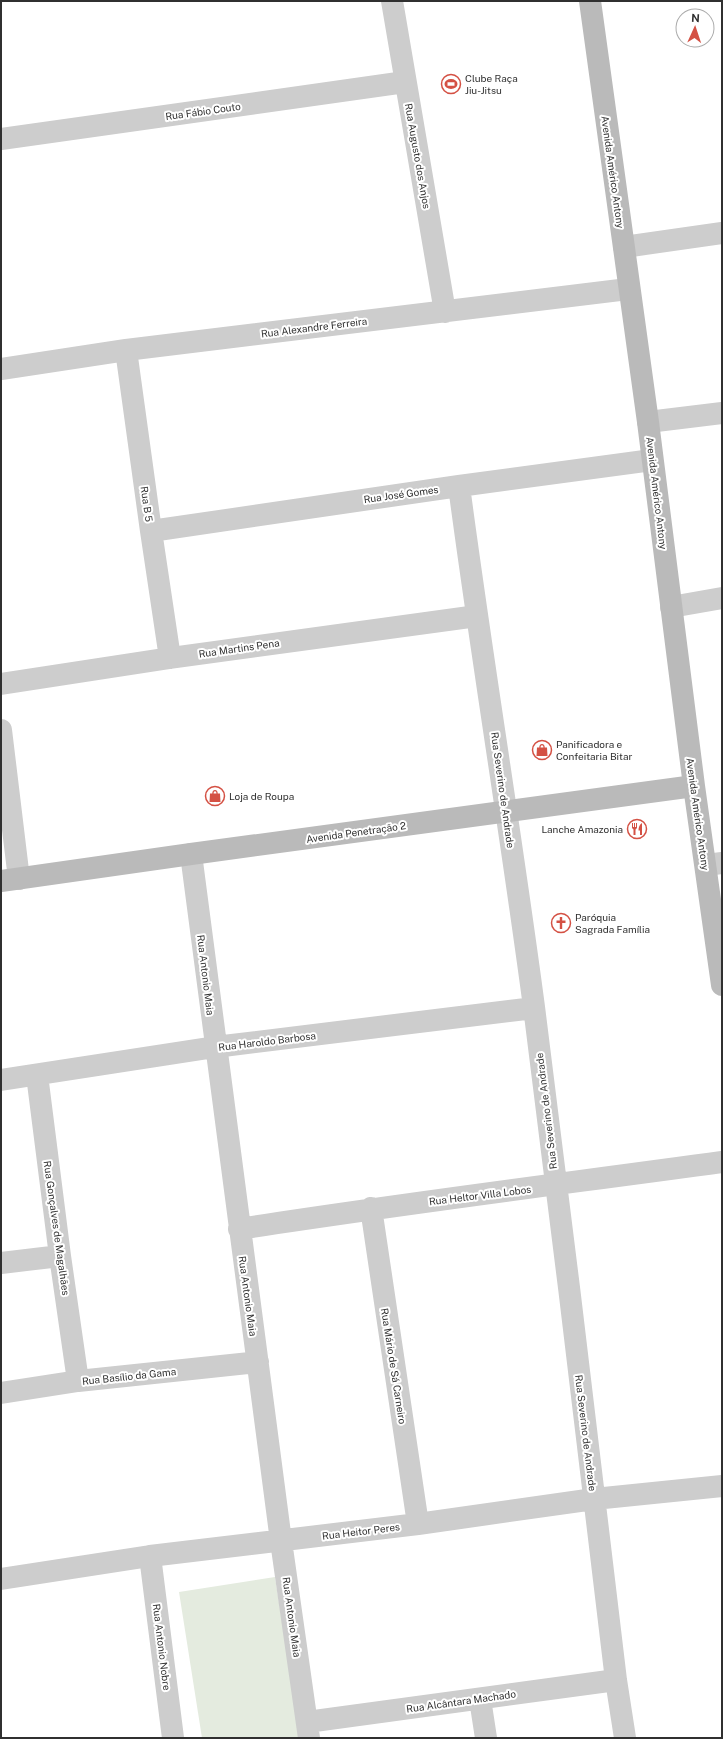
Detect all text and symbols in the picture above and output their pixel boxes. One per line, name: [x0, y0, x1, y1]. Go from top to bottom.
north arrow: [675, 8, 715, 48]
text: N: [691, 12, 700, 24]
place label: Clube Raça Jiu-Jitsu: [465, 72, 518, 96]
sports icon: Clube Raça Jiu-Jitsu: [440, 73, 462, 95]
street label: Rua Fábio Couto: [165, 100, 242, 122]
street label: Rua Augusto dos Anjos: [403, 102, 433, 210]
street label: Avenida Américo Antony: [599, 115, 627, 230]
street label: Rua Alexandre Ferreira: [260, 315, 368, 339]
street label: Avenida Américo Antony: [644, 436, 670, 551]
street label: Rua José Gomes: [363, 483, 439, 505]
street label: Rua B 5: [139, 485, 155, 523]
street label: Rua Martins Pena: [198, 636, 280, 660]
street label: Rua Severino de Andrade: [489, 731, 517, 849]
place label: Panificadora e Confeitaria Bitar: [556, 738, 632, 762]
shop icon: Panificadora e Confeitaria Bitar: [531, 739, 553, 761]
street label: Avenida Américo Antony: [684, 757, 712, 872]
shop icon: Loja de Roupa: [204, 785, 226, 807]
place label: Loja de Roupa: [229, 790, 294, 802]
restaurant icon: Lanche Amazonia: [626, 818, 648, 840]
street label: Avenida Penetração 2: [305, 819, 407, 845]
place label: Lanche Amazonia: [541, 823, 623, 835]
place label: Paróquia Sagrada Família: [575, 911, 650, 935]
church icon: Paróquia Sagrada Família: [550, 912, 572, 934]
street label: Rua Antonio Maia: [195, 934, 217, 1016]
street label: Rua Haroldo Barbosa: [218, 1029, 316, 1053]
street label: Rua Severino de Andrade: [533, 1052, 559, 1170]
street label: Rua Gonçalves de Magalhães: [42, 1160, 72, 1296]
street label: Rua Heltor Villa Lobos: [428, 1183, 532, 1207]
street label: Rua Antonio Maia: [236, 1255, 260, 1337]
street label: Rua Mário de Sá Carneiro: [379, 1307, 409, 1425]
street label: Rua Basílio da Gama: [81, 1365, 177, 1387]
street label: Rua Severino de Andrade: [573, 1374, 599, 1492]
street label: Rua Heitor Peres: [321, 1520, 401, 1542]
street label: Rua Antonio Maia: [280, 1576, 304, 1658]
street label: Rua Antonio Nobre: [151, 1603, 173, 1691]
street label: Rua Alcântara Machado: [405, 1687, 517, 1715]

